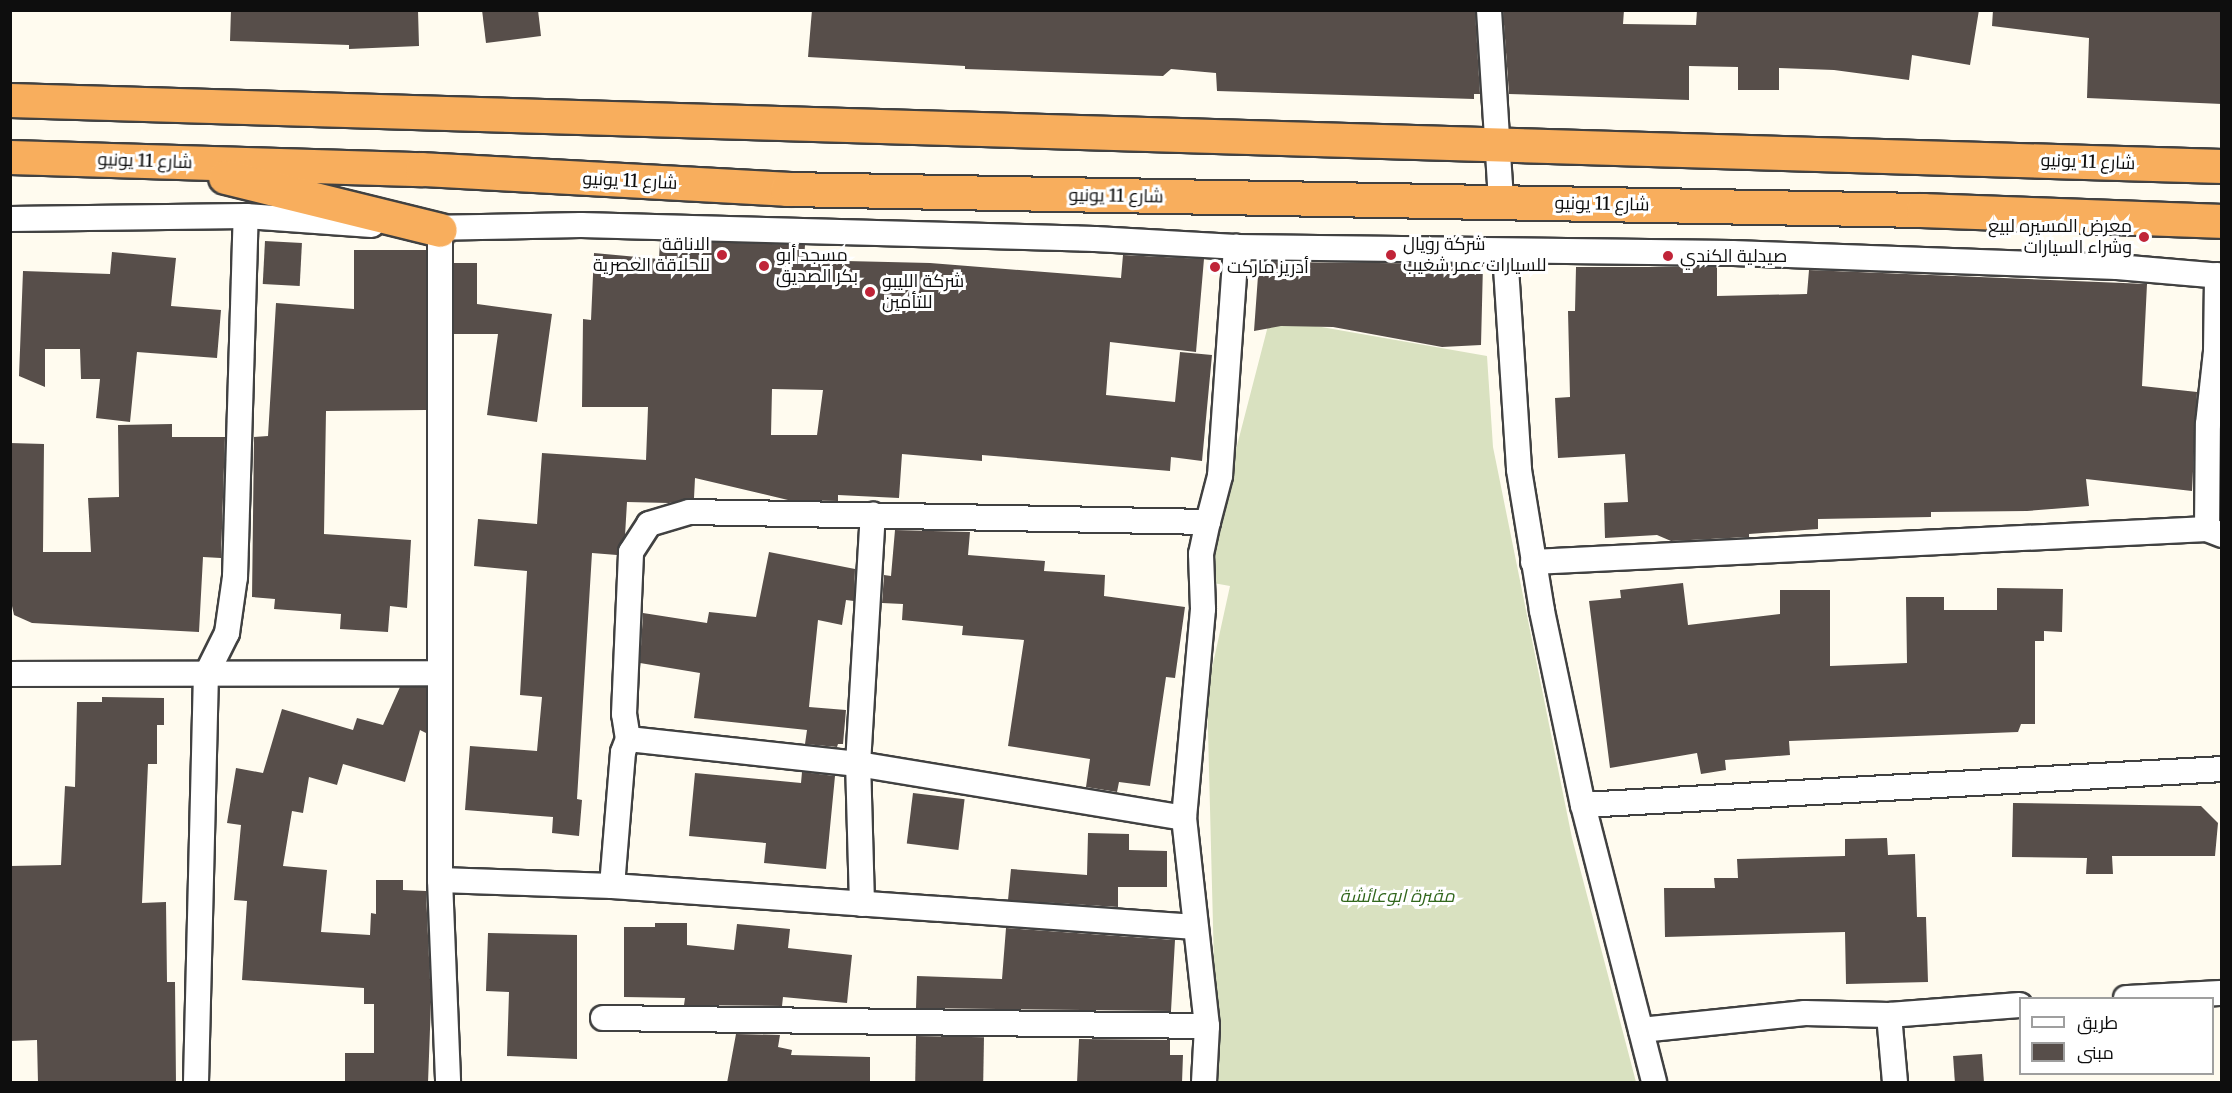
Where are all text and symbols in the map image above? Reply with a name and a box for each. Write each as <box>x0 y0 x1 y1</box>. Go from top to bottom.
street label: شارع 11 يونيو <box>97 149 193 173</box>
street label: شارع 11 يونيو <box>2040 150 2136 174</box>
street label: شارع 11 يونيو <box>582 168 678 194</box>
street label: شارع 11 يونيو <box>1068 184 1164 208</box>
street label: شارع 11 يونيو <box>1554 192 1650 216</box>
place label: معرض المسيره لبيع وشراء السيارات <box>1988 216 2132 258</box>
marker: معرض المسيره لبيع وشراء السيارات <box>2137 230 2151 244</box>
place label: الاناقة للحلاقة العصرية <box>593 234 710 276</box>
place label: شركة رويال للسيارات عمر شغيب <box>1403 234 1546 276</box>
place label: مسجد أبو بكر الصديق <box>776 245 858 288</box>
place label: صيدلية الكندي <box>1680 245 1787 267</box>
marker: الاناقة للحلاقة العصرية <box>715 248 729 262</box>
marker: شركة رويال للسيارات عمر شغيب <box>1384 248 1398 262</box>
marker: صيدلية الكندي <box>1661 249 1675 263</box>
place label: أدريز ماركت <box>1227 256 1309 278</box>
marker: مسجد أبو بكر الصديق <box>757 259 771 273</box>
marker: أدريز ماركت <box>1208 260 1222 274</box>
place label: شركة الليبو للتأمين <box>882 271 964 314</box>
marker: شركة الليبو للتأمين <box>863 285 877 299</box>
park label: مقبرة ابوعائشة <box>1340 885 1454 907</box>
legend <box>2019 997 2214 1075</box>
text: طريق <box>2077 1011 2118 1034</box>
text: مبنى <box>2077 1041 2114 1064</box>

